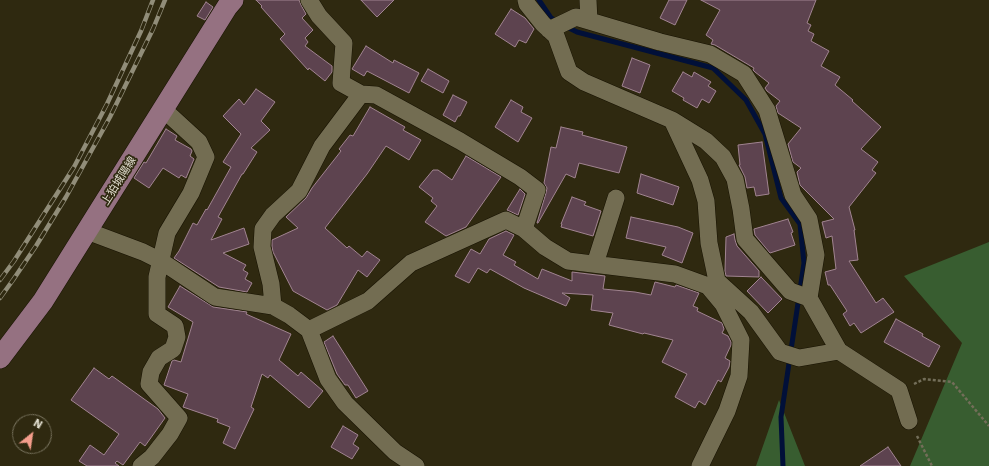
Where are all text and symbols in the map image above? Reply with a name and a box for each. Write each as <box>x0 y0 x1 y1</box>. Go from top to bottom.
street label: 上狛城陽線 <box>99 154 139 208</box>
north arrow <box>12 414 52 454</box>
text: N <box>31 416 45 432</box>

